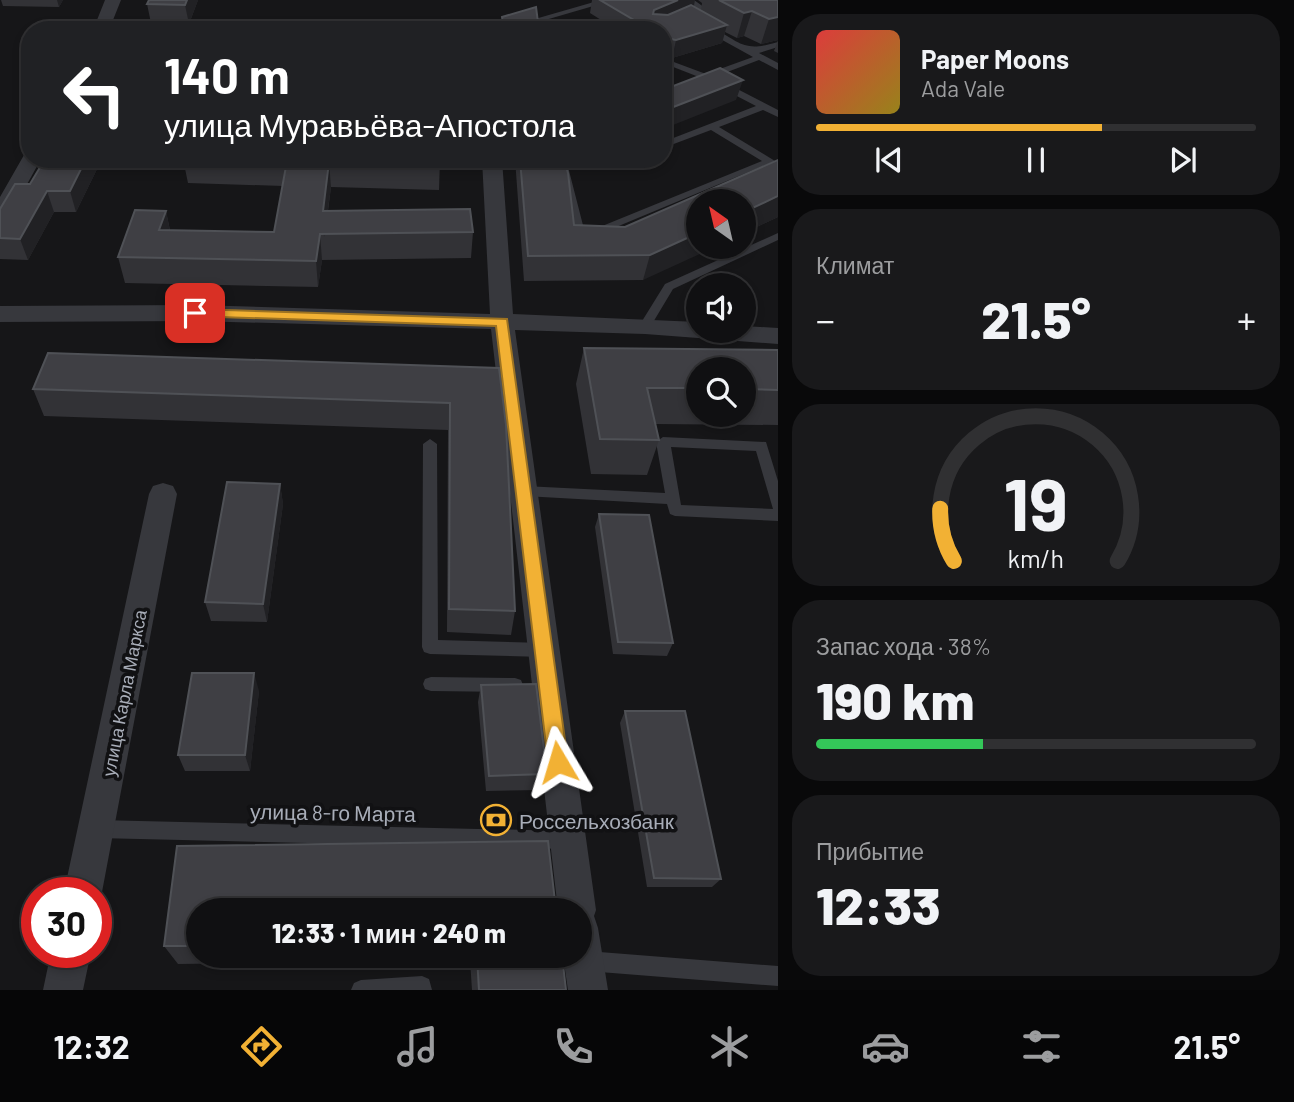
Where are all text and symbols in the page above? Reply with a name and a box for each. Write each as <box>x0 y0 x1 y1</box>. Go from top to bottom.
text: Paper Moons <box>921 43 1069 74</box>
text: 140 m <box>164 45 290 104</box>
icon: left <box>49 49 140 140</box>
text: Ada Vale <box>921 74 1005 102</box>
text: улица Муравьёва-Апостола <box>164 105 575 143</box>
icon: previous <box>870 141 908 179</box>
icon: pause <box>1017 141 1055 179</box>
icon: next <box>1164 141 1202 179</box>
north arrow <box>686 189 756 259</box>
map controls <box>686 189 756 427</box>
text: Климат <box>816 251 894 279</box>
button: sound <box>686 273 756 343</box>
pin <box>165 283 225 343</box>
text: 21.5° <box>981 287 1091 349</box>
icon: arrive <box>176 294 214 332</box>
text: − <box>816 296 835 342</box>
text: + <box>1237 296 1256 342</box>
button: search <box>686 357 756 427</box>
text: 19 <box>1004 458 1068 546</box>
text: km/h <box>1008 543 1064 573</box>
street label: улица Карла Маркса <box>97 607 151 778</box>
text: Запас хода · 38% <box>816 632 991 660</box>
text: 190 km <box>816 668 974 730</box>
position arrow <box>521 725 595 799</box>
street label: улица 8-го Марта <box>250 798 416 826</box>
bank icon: Россельхозбанк <box>479 803 513 837</box>
place label: Россельхозбанк <box>519 808 675 833</box>
text: Прибытие <box>816 837 924 865</box>
text: 12:33 <box>816 873 940 935</box>
speed limit sign: 30 <box>21 877 112 968</box>
text: 12:33 · 1 мин · 240 m <box>272 917 506 948</box>
icon: directions <box>237 1022 286 1071</box>
icon: music <box>393 1022 442 1071</box>
icon: phone <box>549 1022 598 1071</box>
icon: climate <box>705 1022 754 1071</box>
icon: car <box>861 1022 910 1071</box>
icon: filters <box>1017 1022 1066 1071</box>
text: 12:32 <box>54 1027 130 1065</box>
text: 21.5° <box>1173 1027 1240 1065</box>

